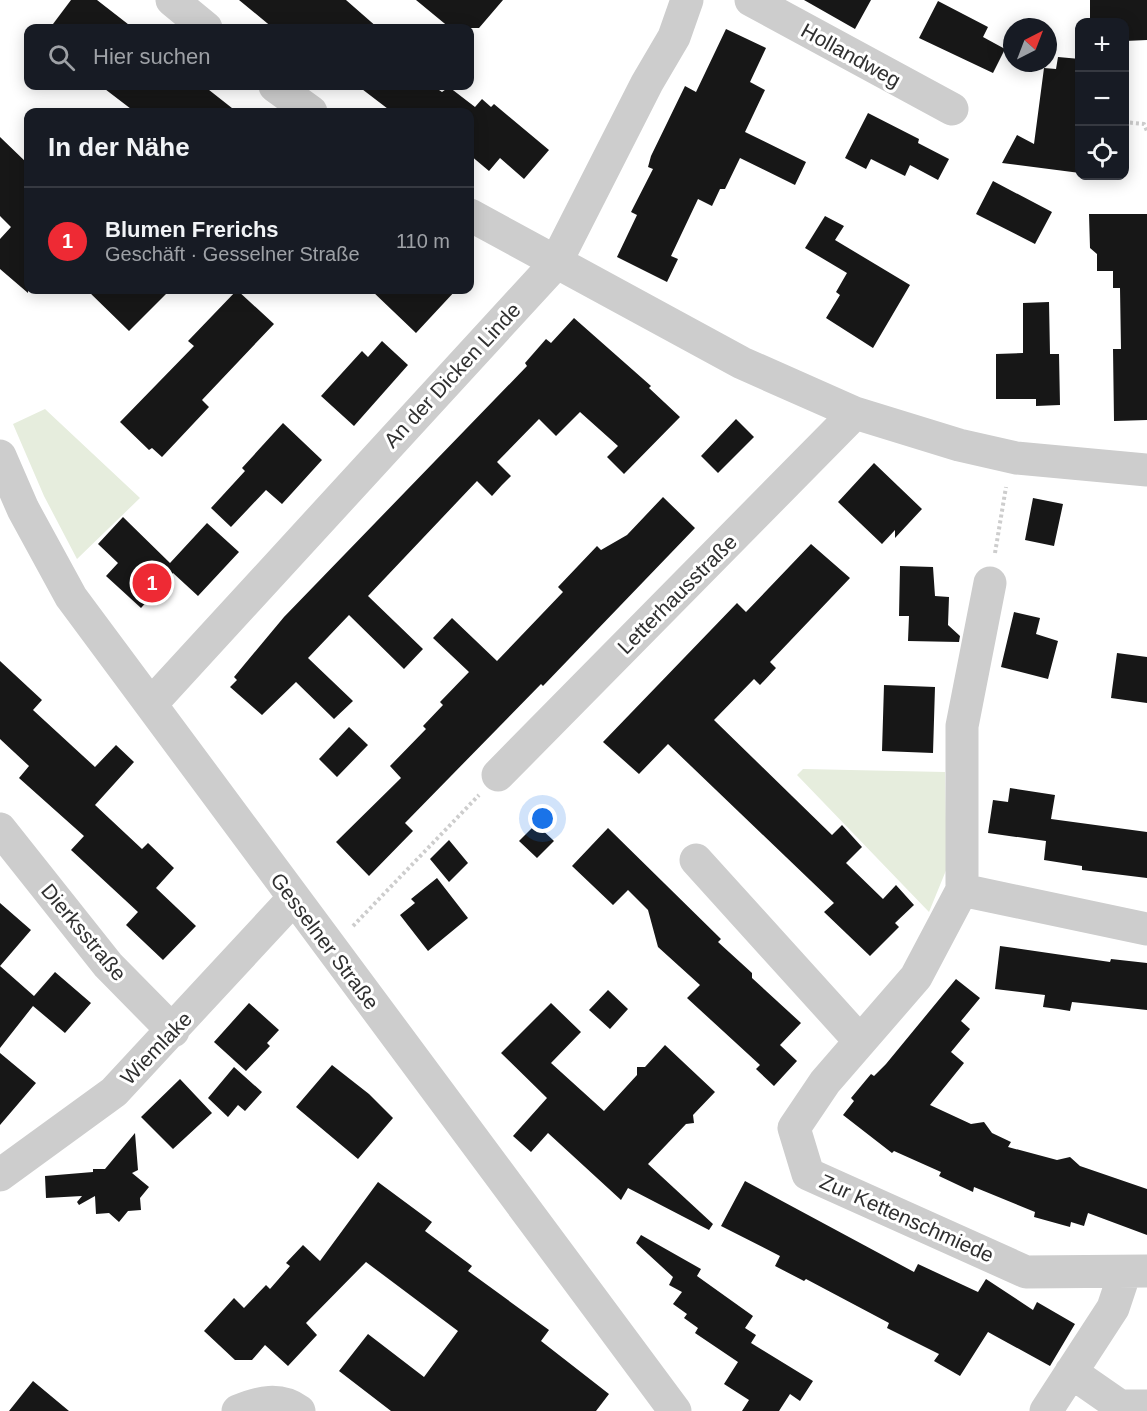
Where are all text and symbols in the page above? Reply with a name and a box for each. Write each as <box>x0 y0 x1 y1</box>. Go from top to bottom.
street label: Hollandweg <box>797 18 905 92</box>
north arrow <box>1003 18 1057 72</box>
map controls <box>1075 18 1129 180</box>
button: + <box>1075 18 1129 72</box>
search box <box>24 24 474 90</box>
icon: search <box>45 41 78 74</box>
text: Hier suchen <box>93 44 210 69</box>
button: − <box>1075 72 1129 126</box>
button: locate <box>1075 126 1129 180</box>
text: In der Nähe <box>48 132 190 162</box>
text: Blumen Frerichs <box>105 217 279 242</box>
text: 1 <box>62 230 73 252</box>
text: 110 m <box>396 230 450 252</box>
text: Geschäft · Gesselner Straße <box>105 243 360 265</box>
street label: An der Dicken Linde <box>379 298 525 452</box>
street label: Letterhausstraße <box>613 530 741 658</box>
pin: 1 <box>132 560 172 606</box>
your location <box>528 804 557 833</box>
street label: Gesselner Straße <box>266 868 384 1014</box>
street label: Dierksstraße <box>37 879 131 985</box>
street label: Wiemlake <box>116 1007 196 1089</box>
street label: Zur Kettenschmiede <box>816 1169 998 1267</box>

